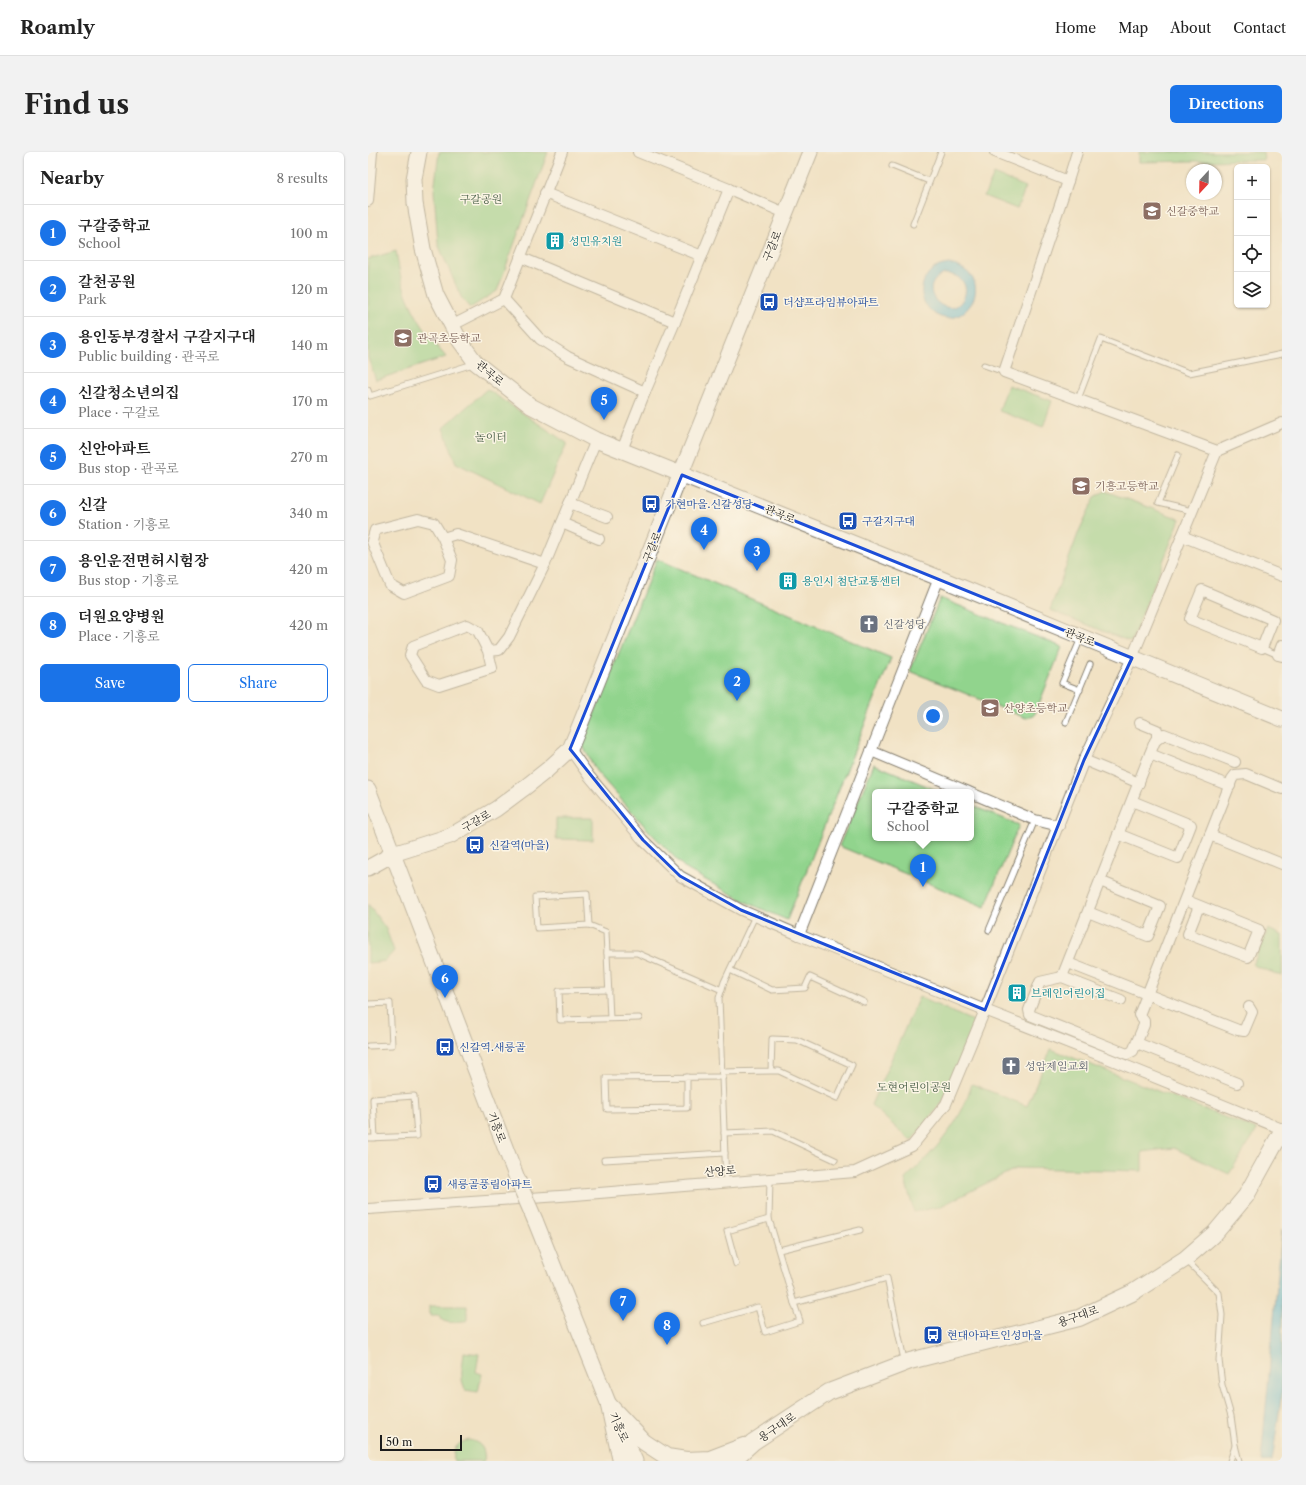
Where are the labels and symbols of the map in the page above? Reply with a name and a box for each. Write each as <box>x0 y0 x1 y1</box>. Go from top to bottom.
north arrow <box>1186 164 1222 200</box>
park label: 구갈공원 <box>460 192 502 206</box>
school or university icon: 신갈중학교 <box>1141 200 1163 222</box>
place label: 신갈중학교 <box>1166 204 1220 218</box>
street label: 구갈로 <box>760 228 785 263</box>
building icon: 성민유치원 <box>544 230 566 252</box>
place label: 성민유치원 <box>569 234 622 248</box>
bus stop icon: 더샵프라임뷰아파트 <box>758 291 780 313</box>
place label: 더샵프라임뷰아파트 <box>783 295 879 309</box>
school or university icon: 관곡초등학교 <box>392 327 414 349</box>
place label: 관곡초등학교 <box>417 331 481 345</box>
street label: 관곡로 <box>473 357 507 389</box>
pin: 5 <box>591 387 617 420</box>
park label: 놀이터 <box>475 430 507 444</box>
school or university icon: 기흥고등학교 <box>1070 475 1092 497</box>
place label: 기흥고등학교 <box>1095 479 1159 493</box>
bus stop icon: 가현마을.신갈성당 <box>640 493 662 515</box>
place label: 가현마을.신갈성당 <box>665 497 753 511</box>
street label: 관곡로 <box>763 502 798 527</box>
bus stop icon: 구갈지구대 <box>837 510 859 532</box>
place label: 구갈지구대 <box>862 514 915 528</box>
pin: 4 <box>691 517 717 550</box>
street label: 구갈로 <box>640 529 665 564</box>
pin: 3 <box>744 538 770 571</box>
building icon: 용인시 첨단교통센터 <box>777 570 799 592</box>
place label: 용인시 첨단교통센터 <box>802 574 901 588</box>
church icon: 신갈성당 <box>858 613 880 635</box>
place label: 신갈성당 <box>883 617 926 631</box>
street label: 관곡로 <box>1063 625 1098 650</box>
pin: 2 <box>724 668 750 701</box>
school or university icon: 산양초등학교 <box>979 697 1001 719</box>
place label: 산양초등학교 <box>1004 701 1068 715</box>
your location <box>923 706 943 726</box>
street label: 구갈로 <box>459 807 494 835</box>
bus stop icon: 신갈역(마을) <box>464 834 486 856</box>
place label: 신갈역(마을) <box>489 838 549 852</box>
pin: 1 <box>910 854 936 887</box>
pin: 6 <box>432 965 458 998</box>
building icon: 브레인어린이집 <box>1006 982 1028 1004</box>
place label: 브레인어린이집 <box>1031 986 1105 1000</box>
bus stop icon: 신갈역.새릉골 <box>434 1036 456 1058</box>
place label: 신갈역.새릉골 <box>459 1040 526 1054</box>
church icon: 성암제일교회 <box>1000 1055 1022 1077</box>
place label: 성암제일교회 <box>1025 1059 1089 1073</box>
park label: 도현어린이공원 <box>877 1080 951 1094</box>
street label: 기흥로 <box>485 1110 509 1145</box>
street label: 산양로 <box>704 1163 737 1179</box>
bus stop icon: 새릉골풍림아파트 <box>422 1173 444 1195</box>
place label: 새릉골풍림아파트 <box>447 1177 532 1191</box>
pin: 7 <box>610 1288 636 1321</box>
street label: 용구대로 <box>1056 1302 1101 1330</box>
pin: 8 <box>654 1312 680 1345</box>
bus stop icon: 현대아파트인성마을 <box>922 1324 944 1346</box>
place label: 현대아파트인성마을 <box>947 1328 1043 1342</box>
street label: 용구대로 <box>755 1409 799 1445</box>
street label: 기흥로 <box>606 1410 632 1445</box>
scale bar <box>380 1433 462 1452</box>

